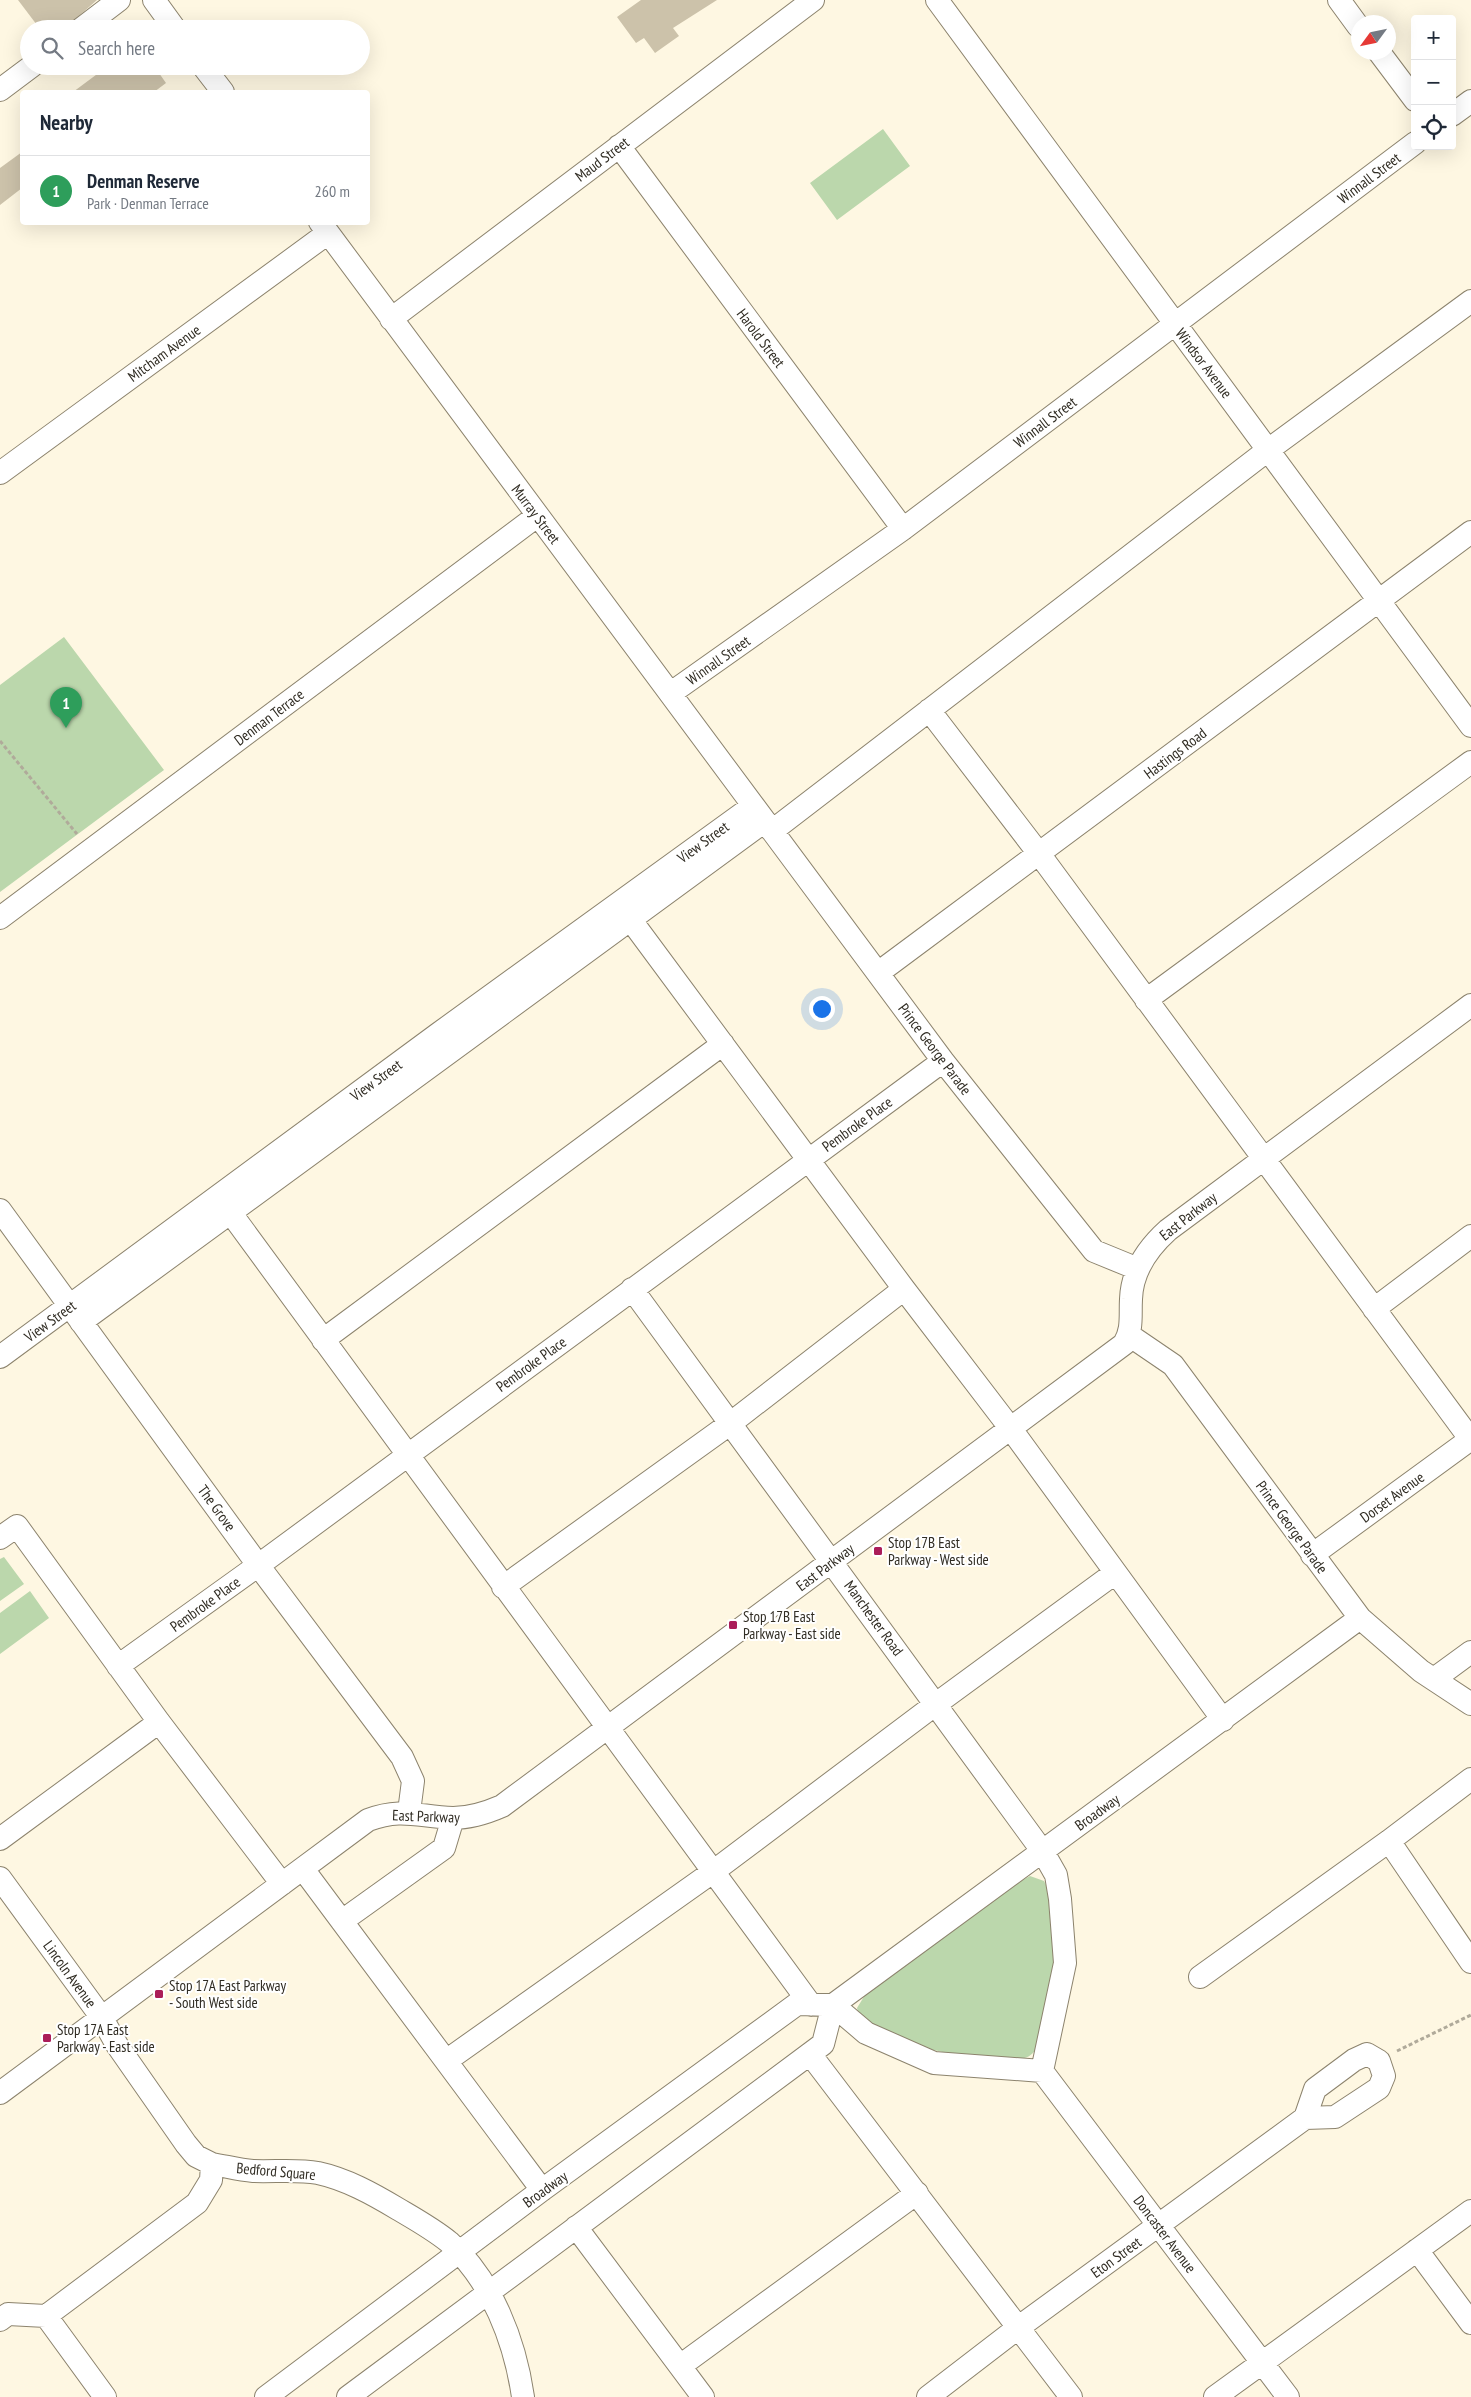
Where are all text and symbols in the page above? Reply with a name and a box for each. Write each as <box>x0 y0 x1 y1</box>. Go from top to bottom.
north arrow <box>1351 15 1396 60</box>
map controls <box>1411 15 1456 150</box>
button: + <box>1411 15 1456 60</box>
search box <box>20 20 370 75</box>
icon: search <box>38 34 66 62</box>
text: Search here <box>78 36 155 60</box>
button: − <box>1411 60 1456 105</box>
button: locate <box>1411 105 1456 150</box>
text: Nearby <box>40 109 93 136</box>
street label: Maud Street <box>571 133 633 185</box>
street label: Winnall Street <box>1334 148 1404 208</box>
text: Denman Reserve <box>87 169 200 193</box>
text: 1 <box>52 181 60 201</box>
text: 260 m <box>315 181 350 201</box>
text: Park · Denman Terrace <box>87 193 209 213</box>
street label: Harold Street <box>733 305 789 371</box>
street label: Mitcham Avenue <box>124 320 204 386</box>
street label: Windsor Avenue <box>1171 324 1237 402</box>
street label: Winnall Street <box>1010 392 1080 452</box>
street label: Murray Street <box>507 480 565 548</box>
street label: Winnall Street <box>682 631 754 689</box>
street label: Denman Terrace <box>230 685 308 749</box>
pin: 1 <box>50 687 82 728</box>
street label: Hastings Road <box>1140 723 1210 783</box>
street label: View Street <box>673 817 732 868</box>
your location <box>809 996 835 1022</box>
street label: Prince George Parade <box>894 999 976 1099</box>
street label: View Street <box>346 1055 405 1106</box>
street label: Pembroke Place <box>818 1092 896 1156</box>
street label: East Parkway <box>1156 1187 1221 1244</box>
street label: View Street <box>20 1296 79 1347</box>
street label: Pembroke Place <box>492 1332 570 1396</box>
street label: Dorset Avenue <box>1356 1467 1428 1527</box>
street label: Prince George Parade <box>1252 1477 1332 1577</box>
street label: The Grove <box>194 1481 240 1535</box>
place label: Stop 17B East Parkway - West side <box>888 1533 989 1569</box>
street label: East Parkway <box>792 1539 858 1595</box>
marker: Stop 17B East Parkway - West side <box>872 1545 884 1557</box>
street label: Pembroke Place <box>166 1572 244 1636</box>
street label: Manchester Road <box>840 1577 908 1659</box>
place label: Stop 17B East Parkway - East side <box>743 1607 841 1643</box>
marker: Stop 17B East Parkway - East side <box>727 1619 739 1631</box>
street label: Broadway <box>1071 1789 1123 1835</box>
street label: East Parkway <box>392 1805 460 1827</box>
street label: Lincoln Avenue <box>39 1937 101 2011</box>
place label: Stop 17A East Parkway - South West side <box>169 1976 287 2012</box>
marker: Stop 17A East Parkway - South West side <box>153 1988 165 2000</box>
place label: Stop 17A East Parkway - East side <box>57 2020 155 2056</box>
marker: Stop 17A East Parkway - East side <box>41 2032 53 2044</box>
street label: Bedford Square <box>236 2158 316 2184</box>
street label: Broadway <box>519 2166 571 2212</box>
street label: Doncaster Avenue <box>1130 2191 1200 2277</box>
street label: Eton Street <box>1087 2232 1145 2282</box>

